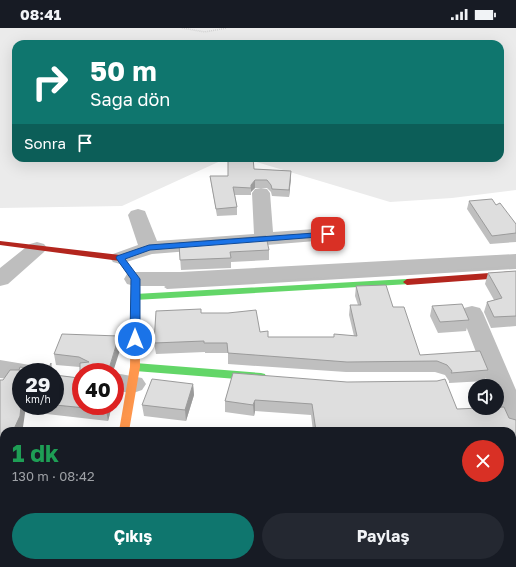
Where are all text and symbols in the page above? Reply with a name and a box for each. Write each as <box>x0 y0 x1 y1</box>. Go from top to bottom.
text: 08:41 <box>20 5 61 23</box>
text: 50 m <box>90 54 157 87</box>
icon: right <box>24 56 76 108</box>
text: Sağa dön <box>90 88 170 110</box>
icon: arrive <box>74 132 96 154</box>
text: Sonra <box>24 134 66 152</box>
pin <box>311 217 345 251</box>
icon: arrive <box>317 223 339 245</box>
position arrow <box>114 318 156 360</box>
speed limit sign: 40 <box>72 363 124 415</box>
text: 29 <box>26 372 50 396</box>
map controls <box>468 379 504 415</box>
button: sound <box>468 379 504 415</box>
text: km/h <box>25 393 51 405</box>
text: 1 dk <box>12 438 59 467</box>
button: close <box>462 440 504 482</box>
text: 130 m · 08:42 <box>12 468 95 484</box>
button: Çıkış <box>12 513 254 559</box>
button: Paylaş <box>262 513 504 559</box>

